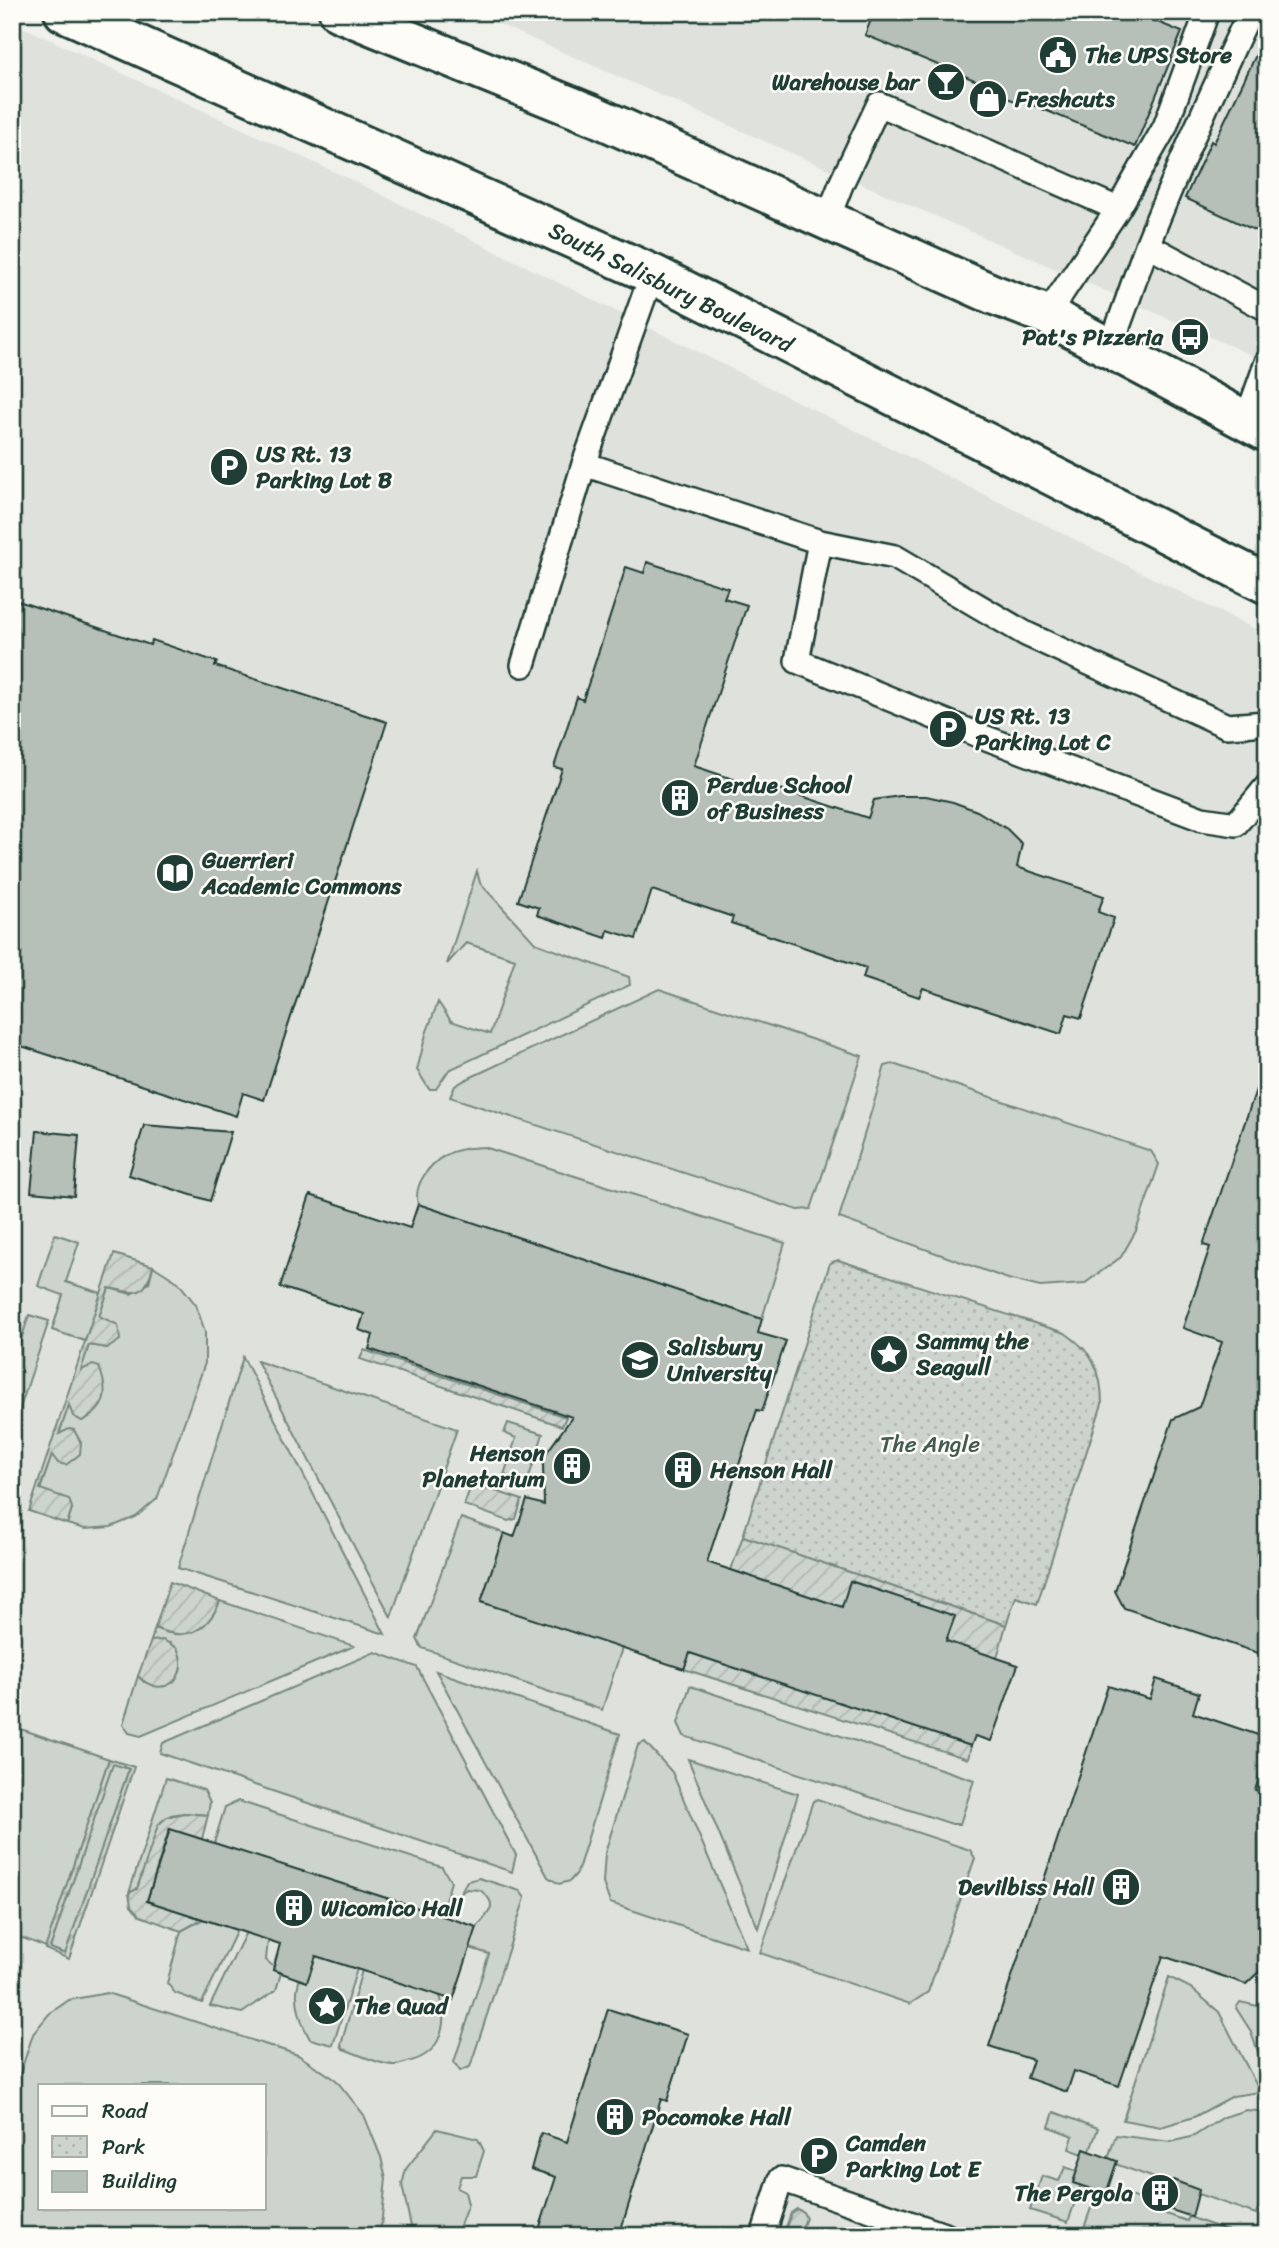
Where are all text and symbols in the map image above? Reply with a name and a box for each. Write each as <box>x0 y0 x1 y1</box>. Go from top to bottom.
public building icon: The UPS Store <box>1037 34 1079 76</box>
place label: The UPS Store <box>1085 35 1232 76</box>
bar icon: Warehouse bar <box>925 61 967 103</box>
place label: Warehouse bar <box>772 62 922 103</box>
shop icon: Freshcuts <box>967 78 1009 120</box>
place label: Freshcuts <box>1014 79 1115 120</box>
street label: South Salisbury Boulevard <box>541 210 802 366</box>
bus stop icon: Pat's Pizzeria <box>1169 316 1211 358</box>
place label: Pat's Pizzeria <box>1022 317 1164 358</box>
place label: US Rt. 13 Parking Lot B <box>256 434 393 501</box>
parking icon: US Rt. 13 Parking Lot B <box>208 446 250 488</box>
place label: US Rt. 13 Parking Lot C <box>975 696 1112 763</box>
parking icon: US Rt. 13 Parking Lot C <box>927 708 969 750</box>
place label: Perdue School of Business <box>707 765 853 832</box>
building icon: Perdue School of Business <box>659 777 701 819</box>
place label: Guerrieri Academic Commons <box>201 840 402 907</box>
library icon: Guerrieri Academic Commons <box>154 852 196 894</box>
place label: Sammy the Seagull <box>915 1321 1029 1388</box>
place label: Salisbury University <box>666 1327 773 1394</box>
place icon: Sammy the Seagull <box>868 1333 910 1375</box>
school or university icon: Salisbury University <box>619 1339 661 1381</box>
park label: The Angle <box>880 1424 980 1465</box>
place label: Henson Planetarium <box>422 1433 546 1500</box>
building icon: Henson Planetarium <box>551 1445 593 1487</box>
building icon: Henson Hall <box>662 1449 704 1491</box>
place label: Henson Hall <box>709 1450 834 1491</box>
building icon: Devilbiss Hall <box>1100 1866 1142 1908</box>
place label: Devilbiss Hall <box>958 1867 1095 1908</box>
building icon: Wicomico Hall <box>273 1887 315 1929</box>
place label: Wicomico Hall <box>321 1888 464 1929</box>
place icon: The Quad <box>306 1985 348 2027</box>
place label: The Quad <box>354 1986 449 2027</box>
legend <box>38 2084 266 2210</box>
text: Road <box>102 2092 149 2130</box>
building icon: Pocomoke Hall <box>594 2096 636 2138</box>
place label: Pocomoke Hall <box>642 2097 792 2138</box>
place label: Camden Parking Lot E <box>845 2123 983 2190</box>
text: Park <box>102 2128 145 2166</box>
parking icon: Camden Parking Lot E <box>798 2135 840 2177</box>
text: Building <box>102 2162 178 2200</box>
building icon: The Pergola <box>1139 2172 1181 2214</box>
place label: The Pergola <box>1015 2173 1133 2214</box>

